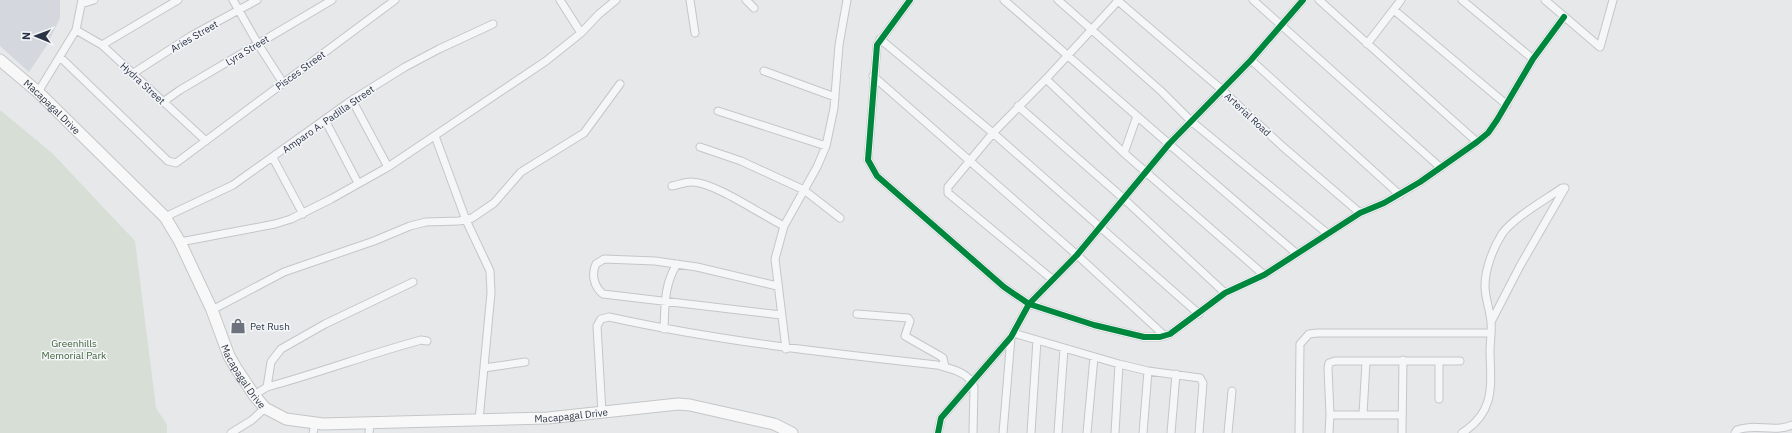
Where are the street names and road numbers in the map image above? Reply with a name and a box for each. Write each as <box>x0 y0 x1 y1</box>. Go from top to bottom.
street label: Aries Street <box>168 17 221 55</box>
street label: Lyra Street <box>223 32 272 68</box>
street label: Pisces Street <box>273 48 328 93</box>
street label: Hydra Street <box>118 59 168 108</box>
street label: Macapagal Drive <box>21 77 83 138</box>
street label: Amparo A. Padilla Street <box>280 82 377 156</box>
street label: Arterial Road <box>1222 90 1274 139</box>
street label: Macapagal Drive <box>218 342 269 412</box>
street label: Macapagal Drive <box>534 406 609 425</box>

